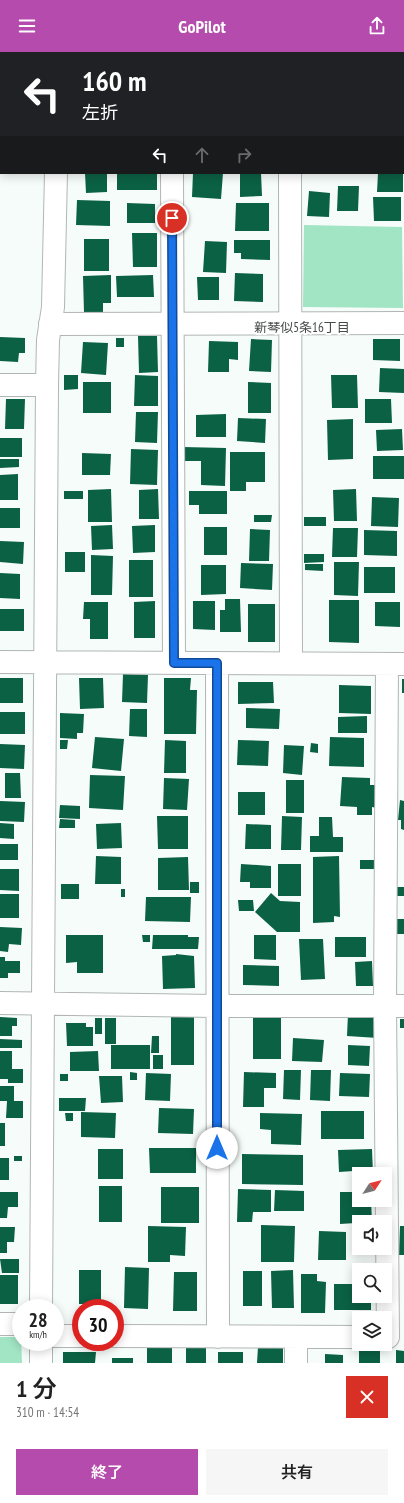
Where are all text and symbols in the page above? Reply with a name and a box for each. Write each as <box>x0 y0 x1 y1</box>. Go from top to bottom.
icon: menu <box>16 15 38 37</box>
text: GoPilot <box>178 15 226 38</box>
icon: share <box>366 15 388 37</box>
text: 160 m <box>82 62 146 99</box>
icon: left <box>16 68 68 120</box>
text: 左折 <box>82 101 118 124</box>
icon: left <box>149 144 171 166</box>
icon: ahead <box>191 144 213 166</box>
icon: right <box>233 144 255 166</box>
pin <box>155 201 189 235</box>
icon: arrive <box>161 207 183 229</box>
district label: 新琴似5条16丁目 <box>254 319 350 336</box>
position arrow <box>196 1127 238 1169</box>
north arrow <box>352 1167 392 1207</box>
map controls <box>352 1167 392 1351</box>
button: sound <box>352 1215 392 1255</box>
button: search <box>352 1263 392 1303</box>
speed limit sign: 30 <box>72 1299 124 1351</box>
text: 28 <box>28 1307 48 1333</box>
button: layers <box>352 1311 392 1351</box>
text: km/h <box>29 1328 47 1341</box>
text: 1 分 <box>16 1373 56 1404</box>
button: close <box>346 1376 388 1418</box>
text: 310 m · 14:54 <box>16 1404 79 1421</box>
button: 終了 <box>16 1449 198 1495</box>
button: 共有 <box>206 1449 388 1495</box>

